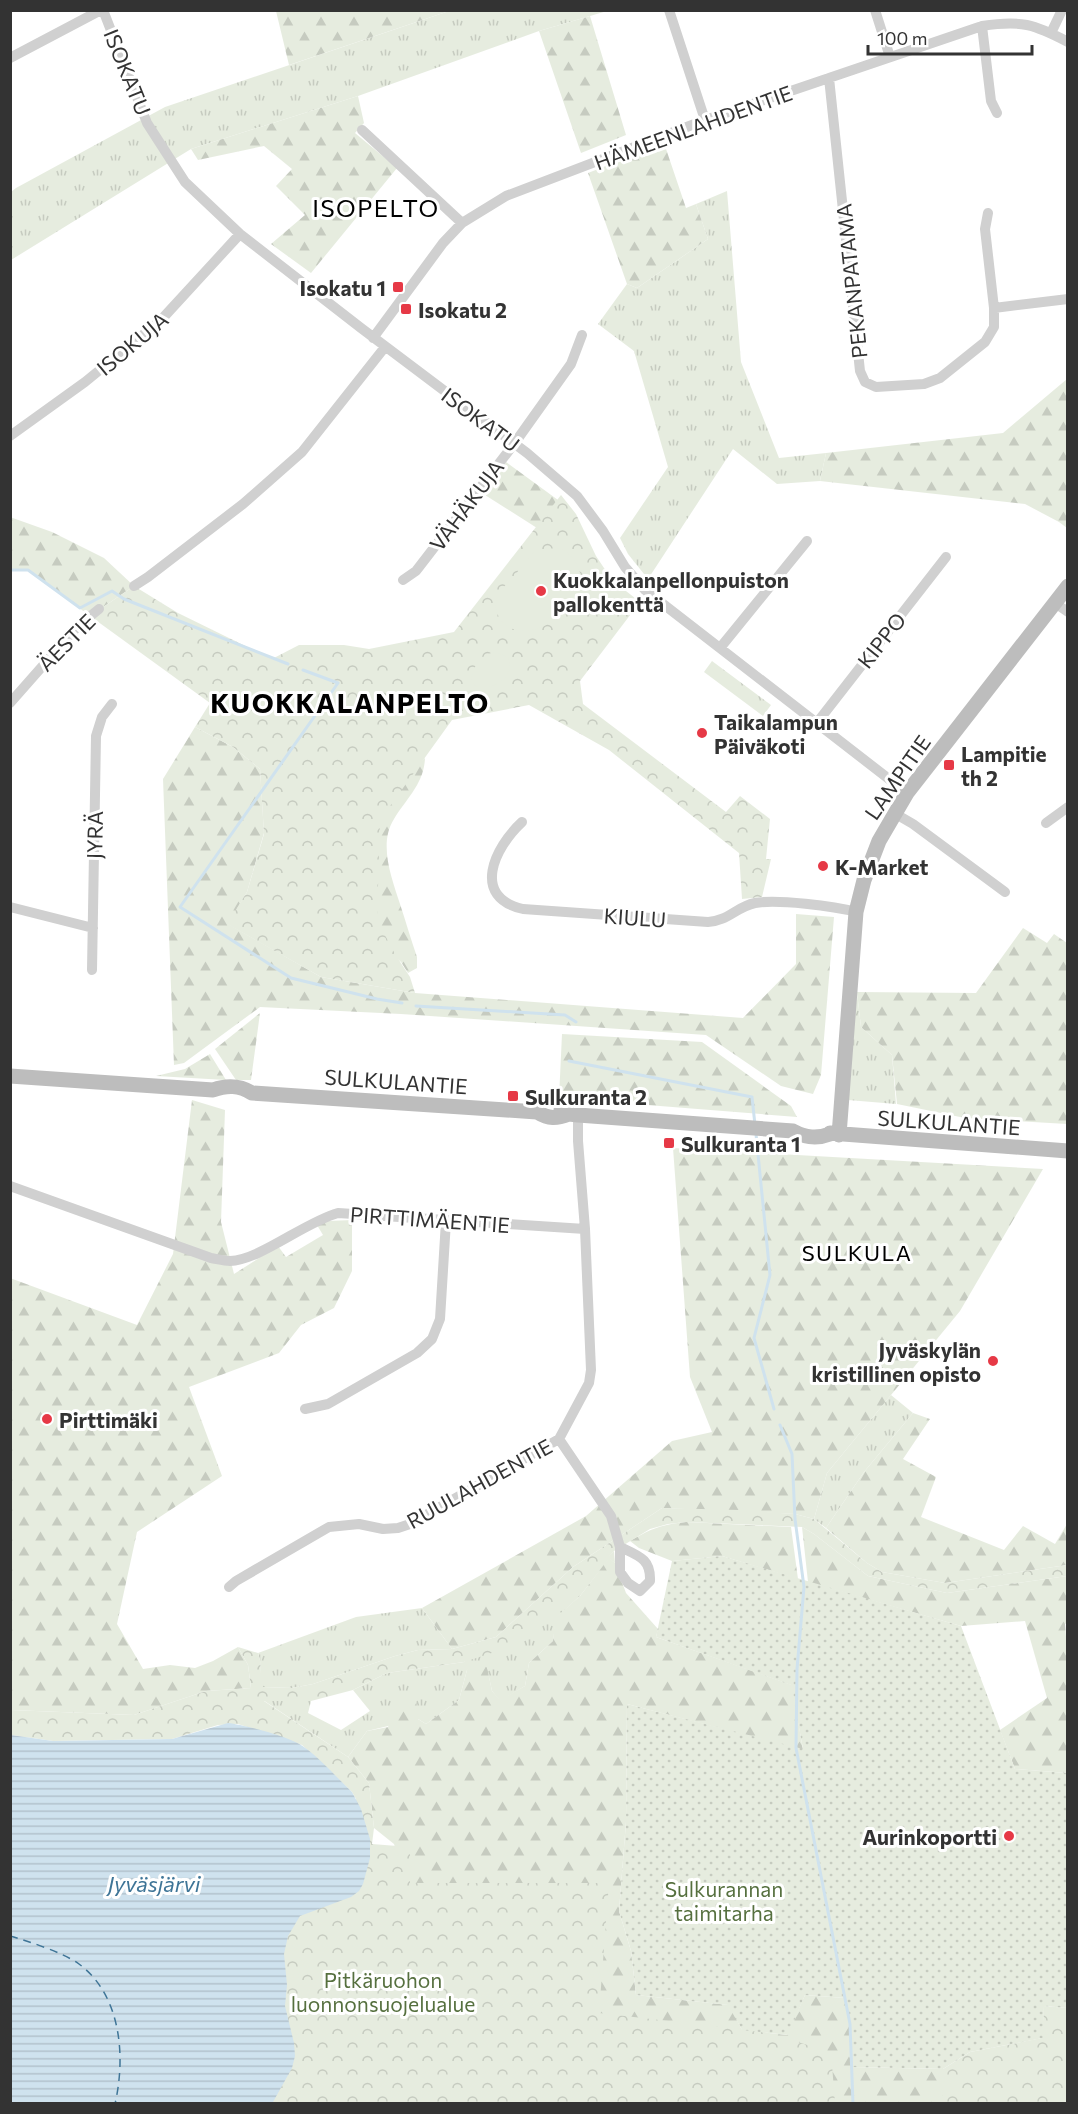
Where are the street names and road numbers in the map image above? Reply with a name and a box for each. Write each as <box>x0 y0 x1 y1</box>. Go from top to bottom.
street label: ISOKATU <box>99 25 157 119</box>
street label: HÄMEENLAHDENTIE <box>591 80 795 174</box>
street label: PEKANPATAMA <box>830 202 872 360</box>
street label: ISOKUJA <box>91 306 173 380</box>
street label: ISOKATU <box>437 382 525 456</box>
street label: VÄHÄKUJA <box>424 454 508 556</box>
street label: KIPPO <box>852 607 910 673</box>
street label: ÄESTIE <box>32 608 100 676</box>
street label: LAMPITIE <box>859 730 935 824</box>
street label: JYRÄ <box>81 811 107 859</box>
street label: KIULU <box>603 902 667 932</box>
street label: SULKULANTIE <box>324 1064 468 1098</box>
street label: SULKULANTIE <box>877 1105 1021 1139</box>
street label: PIRTTIMÄENTIE <box>349 1201 511 1237</box>
street label: RUULAHDENTIE <box>402 1433 556 1533</box>

